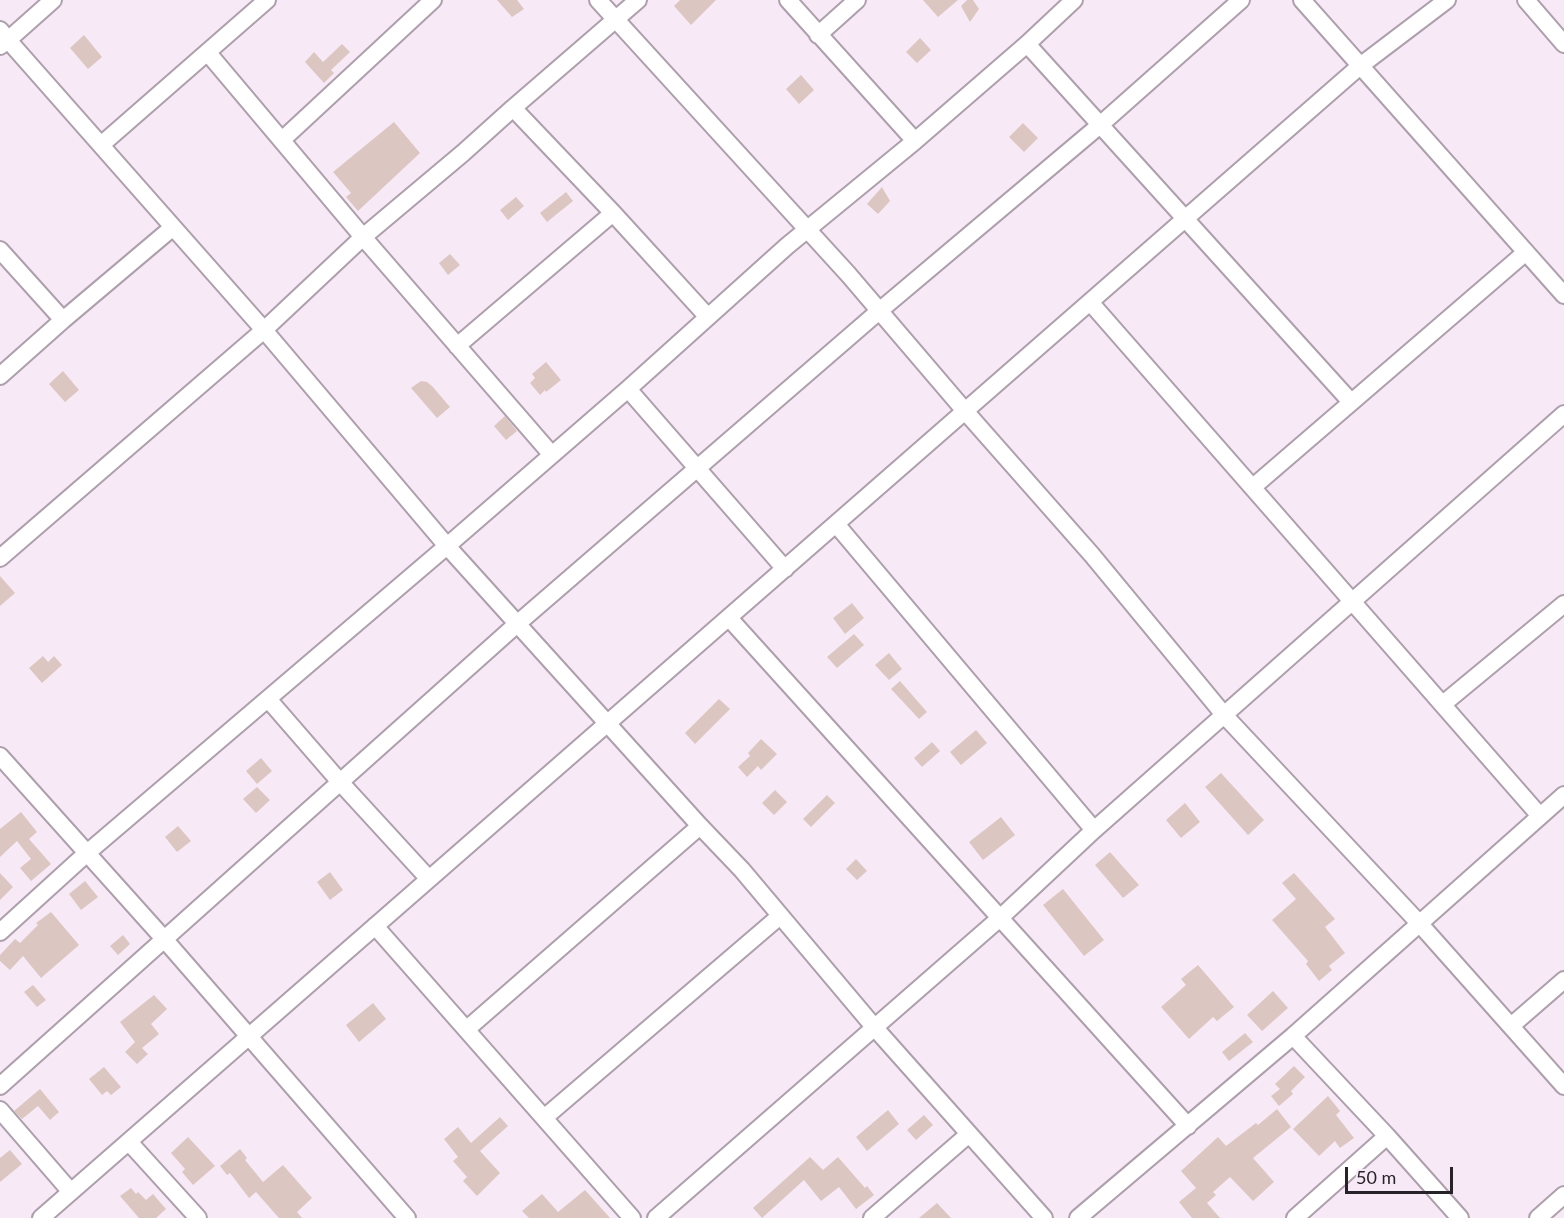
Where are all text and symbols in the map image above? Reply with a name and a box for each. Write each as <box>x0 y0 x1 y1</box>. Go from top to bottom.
scale bar <box>1348 1155 1456 1193</box>
text: 50 m <box>1356 1166 1396 1188</box>

